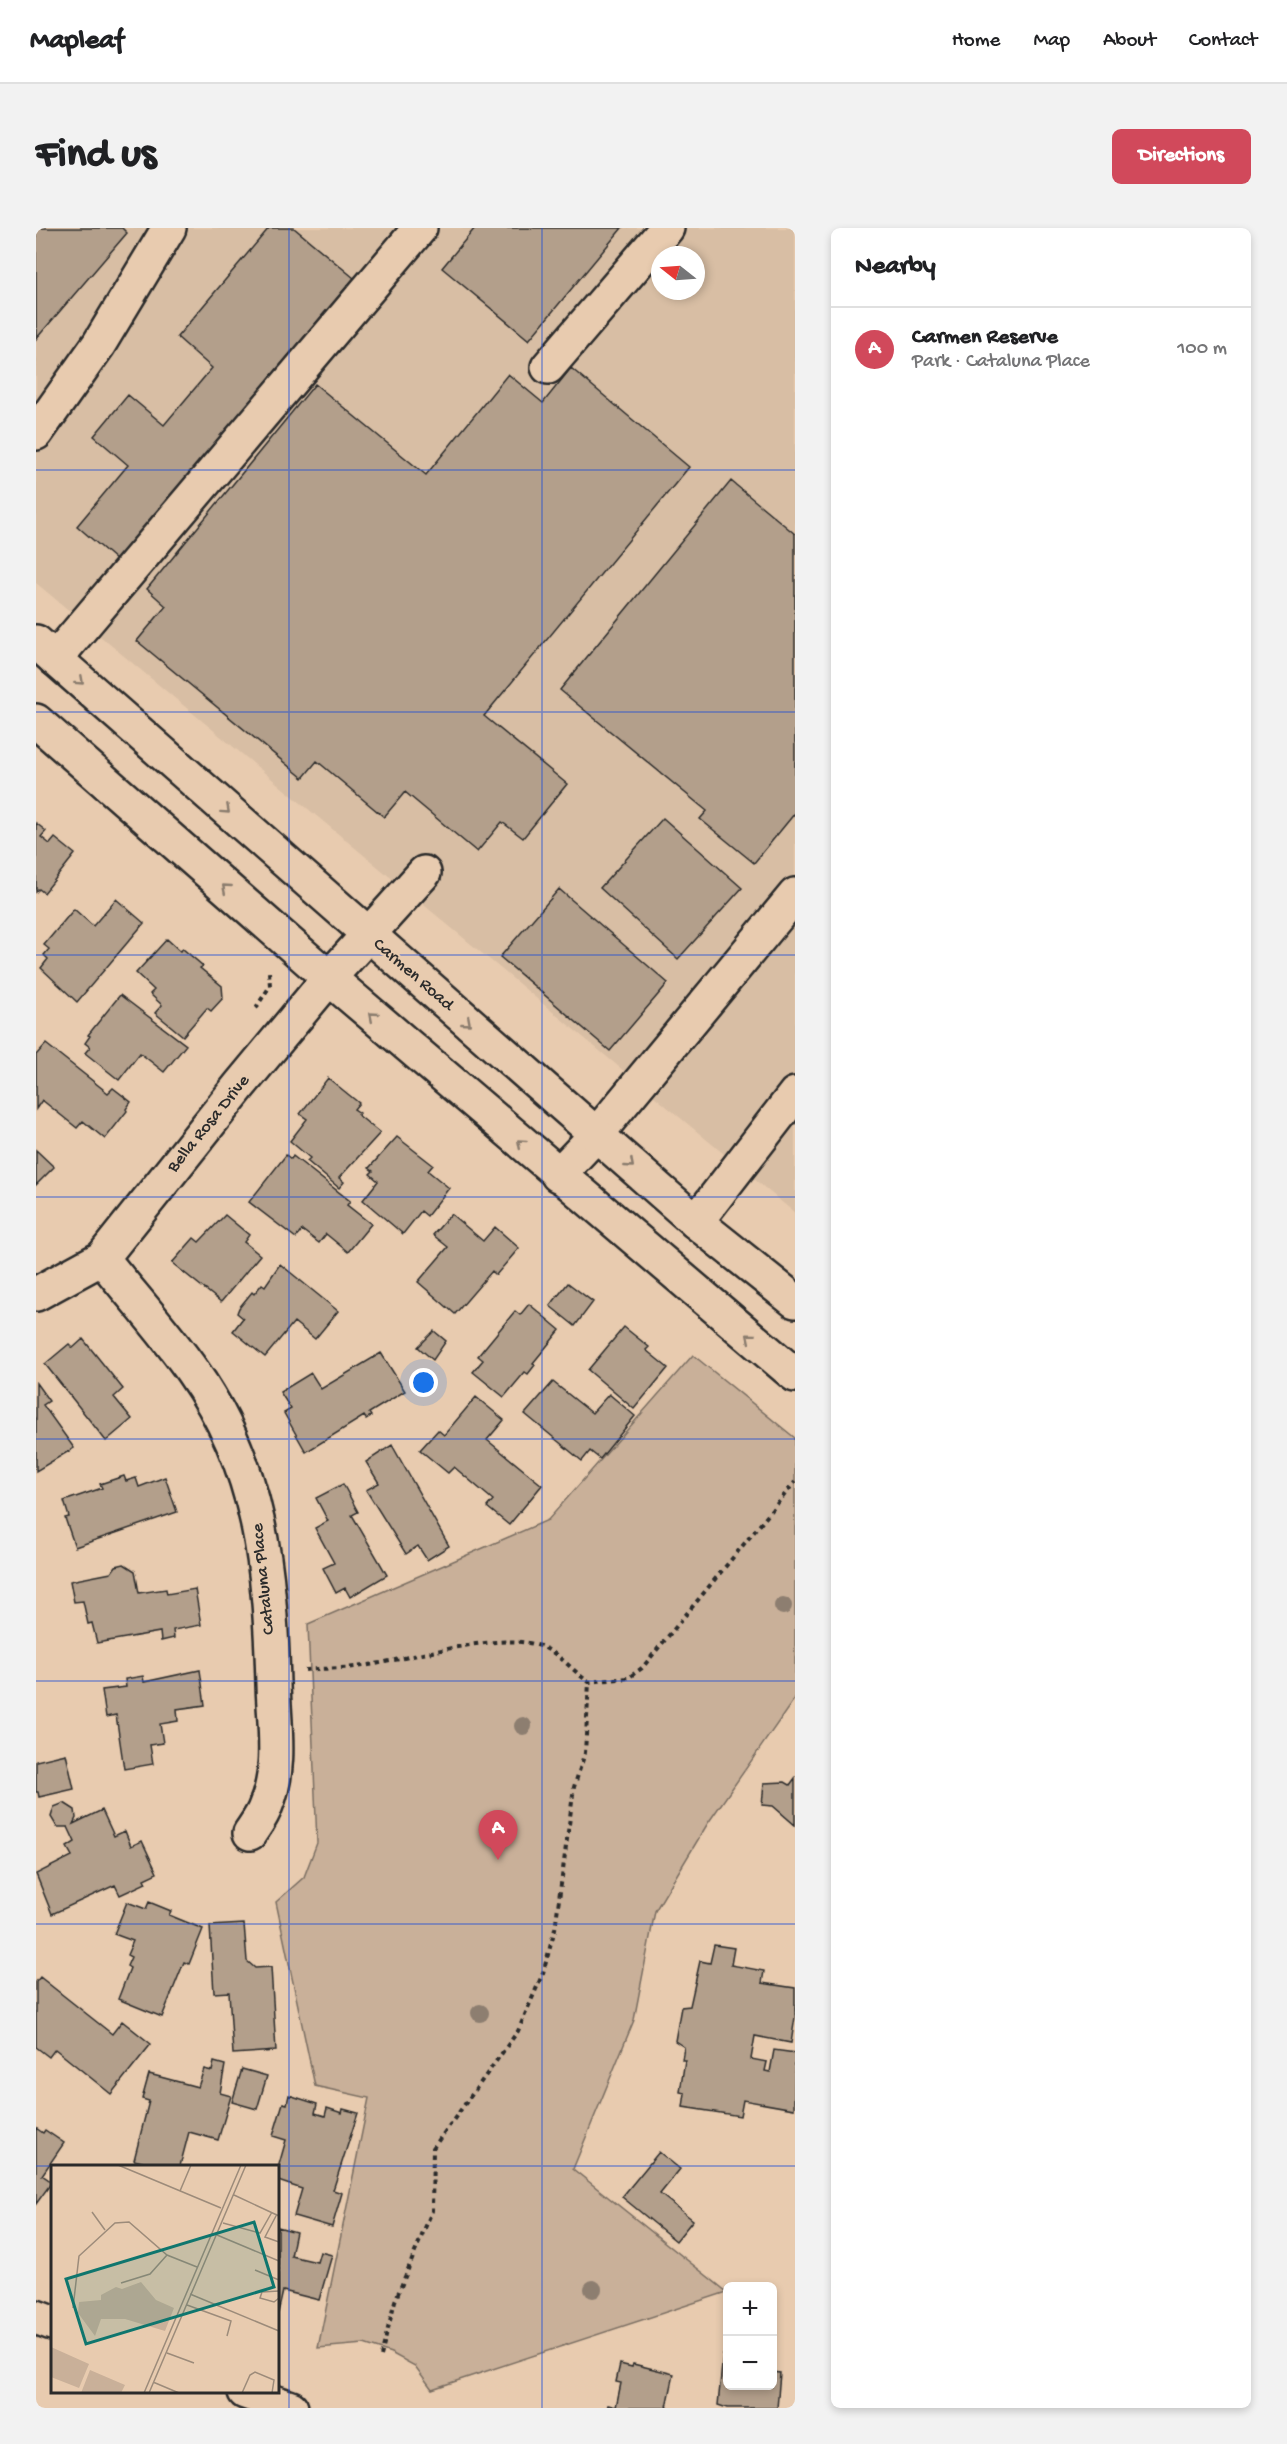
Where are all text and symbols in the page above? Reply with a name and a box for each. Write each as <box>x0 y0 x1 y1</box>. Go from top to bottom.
text: Mapleaf <box>30 25 124 58</box>
text: Home <box>952 29 1000 54</box>
text: Map <box>1033 29 1070 54</box>
text: About <box>1103 29 1156 54</box>
text: Contact <box>1189 29 1257 54</box>
button: Directions <box>1112 129 1251 184</box>
text: Find us <box>36 132 156 181</box>
north arrow <box>651 246 705 300</box>
text: Nearby <box>855 252 936 283</box>
text: Carmen Reserve <box>912 325 1058 351</box>
text: A <box>869 338 880 361</box>
text: 100 m <box>1177 338 1227 361</box>
text: Park · Cataluna Place <box>912 351 1090 374</box>
one-way arrow <box>73 674 84 685</box>
one-way arrow <box>219 803 230 814</box>
one-way arrow <box>222 884 233 895</box>
street label: Carmen Road <box>368 934 459 1017</box>
one-way arrow <box>369 1012 380 1023</box>
one-way arrow <box>460 1015 471 1026</box>
street label: Bella Rosa Drive <box>163 1070 255 1178</box>
one-way arrow <box>517 1139 528 1150</box>
one-way arrow <box>623 1157 634 1168</box>
one-way arrow <box>746 1333 757 1344</box>
your location <box>409 1368 438 1397</box>
street label: Cataluna Place <box>248 1522 280 1636</box>
pin: A <box>478 1810 518 1860</box>
inset map <box>51 2165 279 2393</box>
map controls <box>723 2282 777 2390</box>
button: + <box>723 2282 777 2336</box>
button: − <box>723 2336 777 2390</box>

